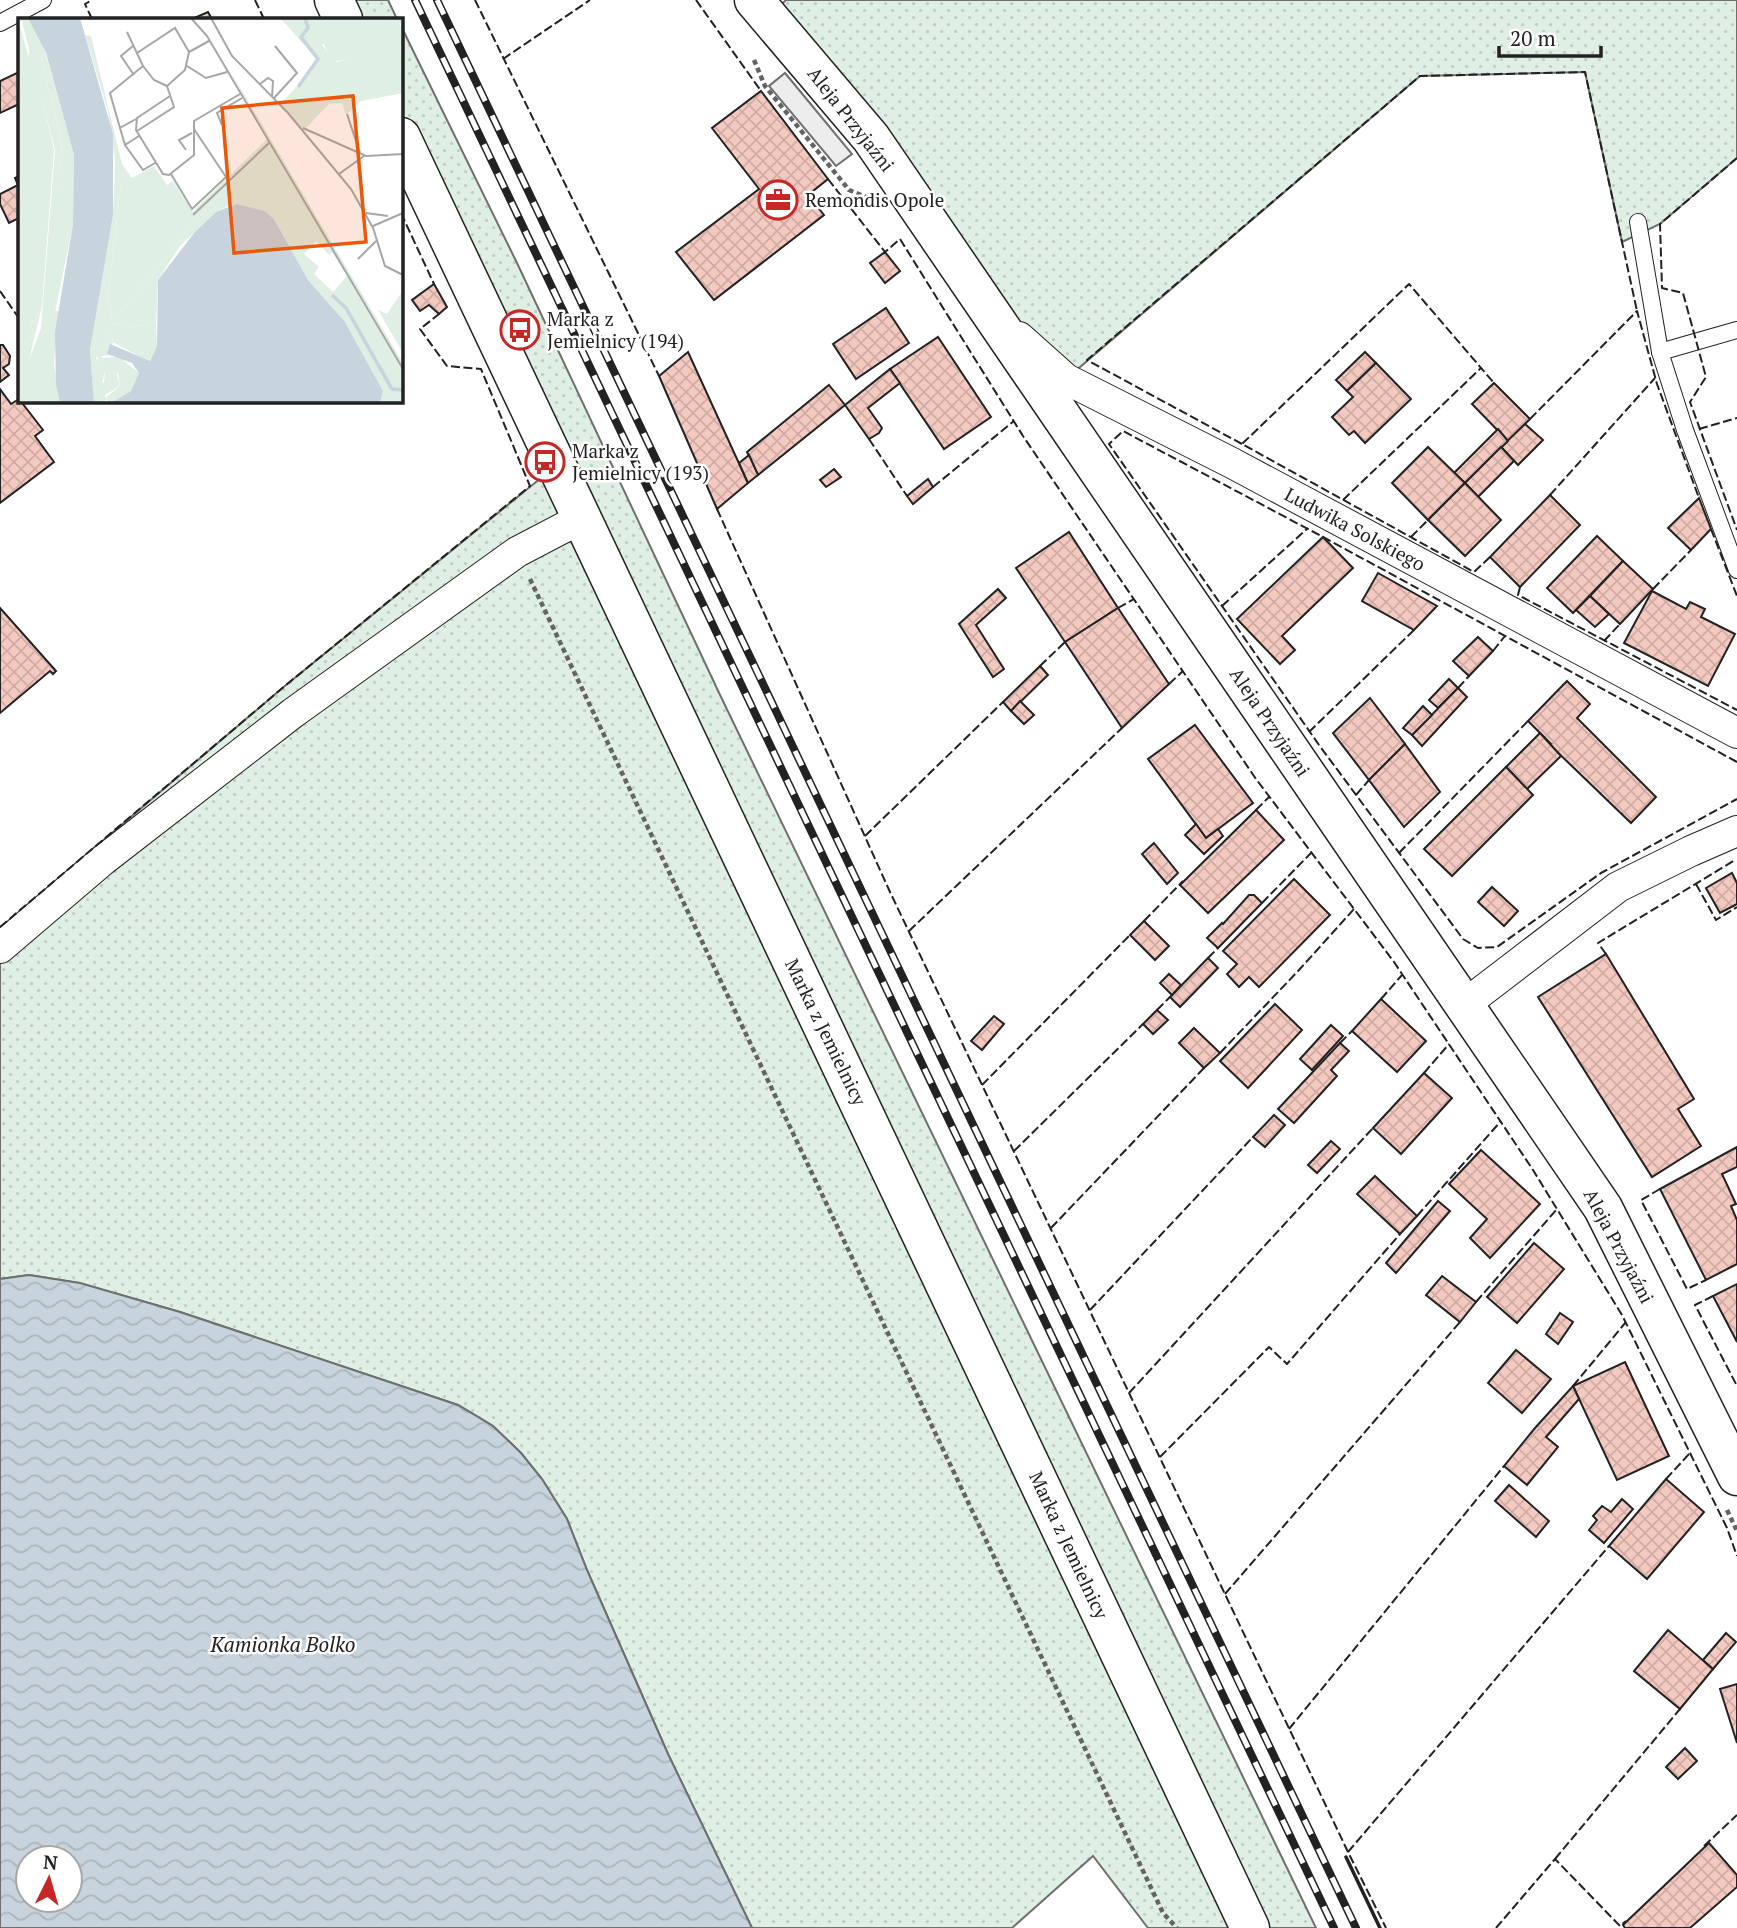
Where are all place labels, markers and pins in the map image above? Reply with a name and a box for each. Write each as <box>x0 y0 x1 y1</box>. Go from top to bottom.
office icon: Remondis Opole <box>757 179 799 221</box>
place label: Remondis Opole <box>805 187 944 212</box>
place label: Marka z Jemielnicy (194) <box>547 306 684 353</box>
bus stop icon: Marka z Jemielnicy (194) <box>499 309 541 351</box>
place label: Marka z Jemielnicy (193) <box>572 438 709 485</box>
bus stop icon: Marka z Jemielnicy (193) <box>524 441 566 483</box>

